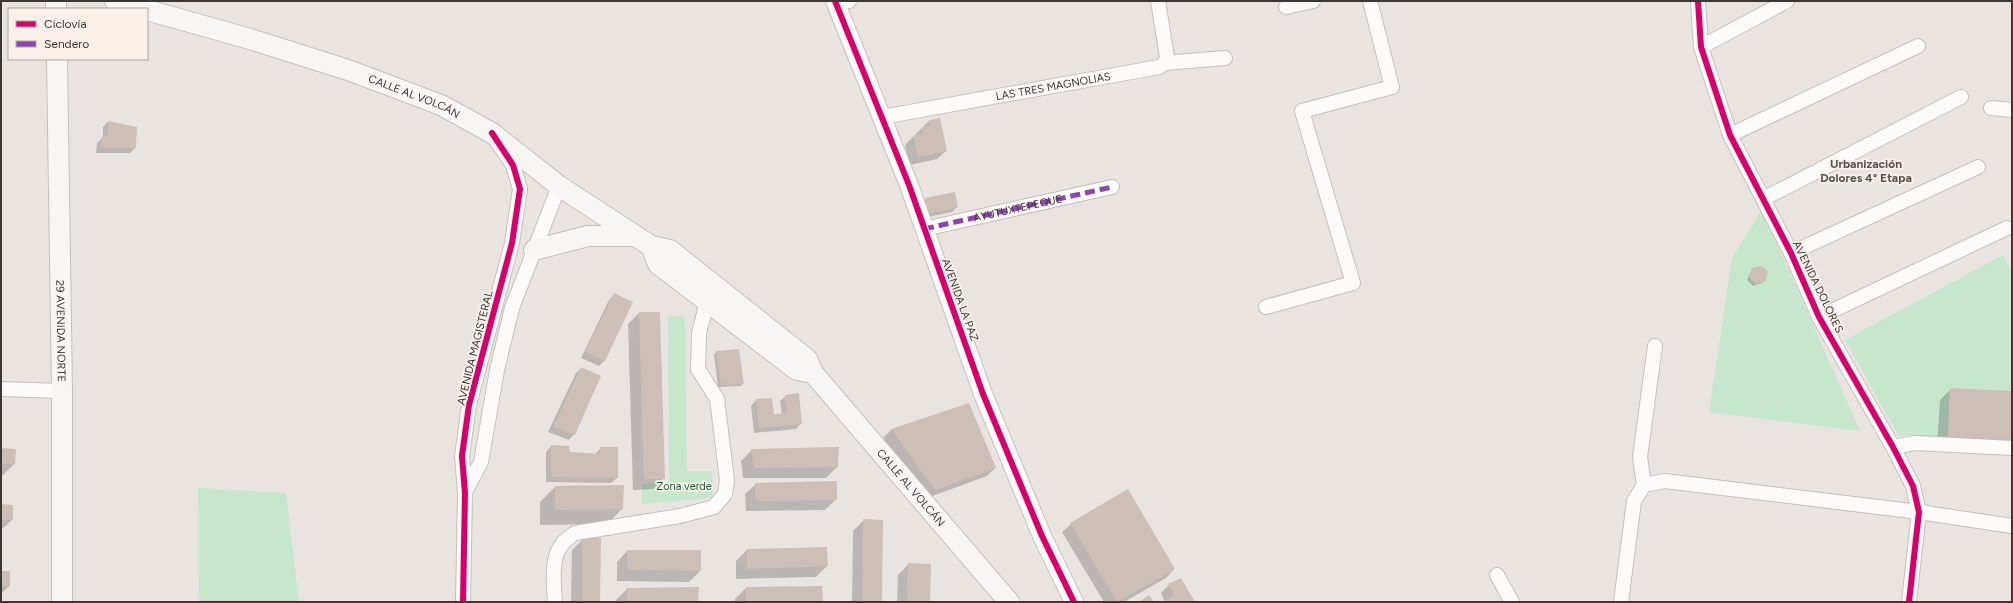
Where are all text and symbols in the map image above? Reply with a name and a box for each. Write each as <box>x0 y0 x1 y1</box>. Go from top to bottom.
legend <box>8 8 148 60</box>
text: Ciclovía <box>44 17 87 31</box>
text: Sendero <box>44 37 89 51</box>
street label: LAS TRES MAGNOLIAS <box>995 69 1112 103</box>
street label: CALLE AL VOLCÁN <box>367 72 462 121</box>
district label: Urbanización Dolores 4° Etapa <box>1820 157 1912 185</box>
street label: AYUTUXTEPEQUE <box>972 192 1063 224</box>
street label: AVENIDA DOLORES <box>1790 239 1846 335</box>
street label: AVENIDA LA PAZ <box>939 257 981 343</box>
street label: 29 AVENIDA NORTE <box>54 280 68 382</box>
street label: AVENIDA MAGISTERAL <box>454 289 496 407</box>
street label: CALLE AL VOLCÁN <box>874 446 948 529</box>
park label: Zona verde <box>656 480 712 493</box>

